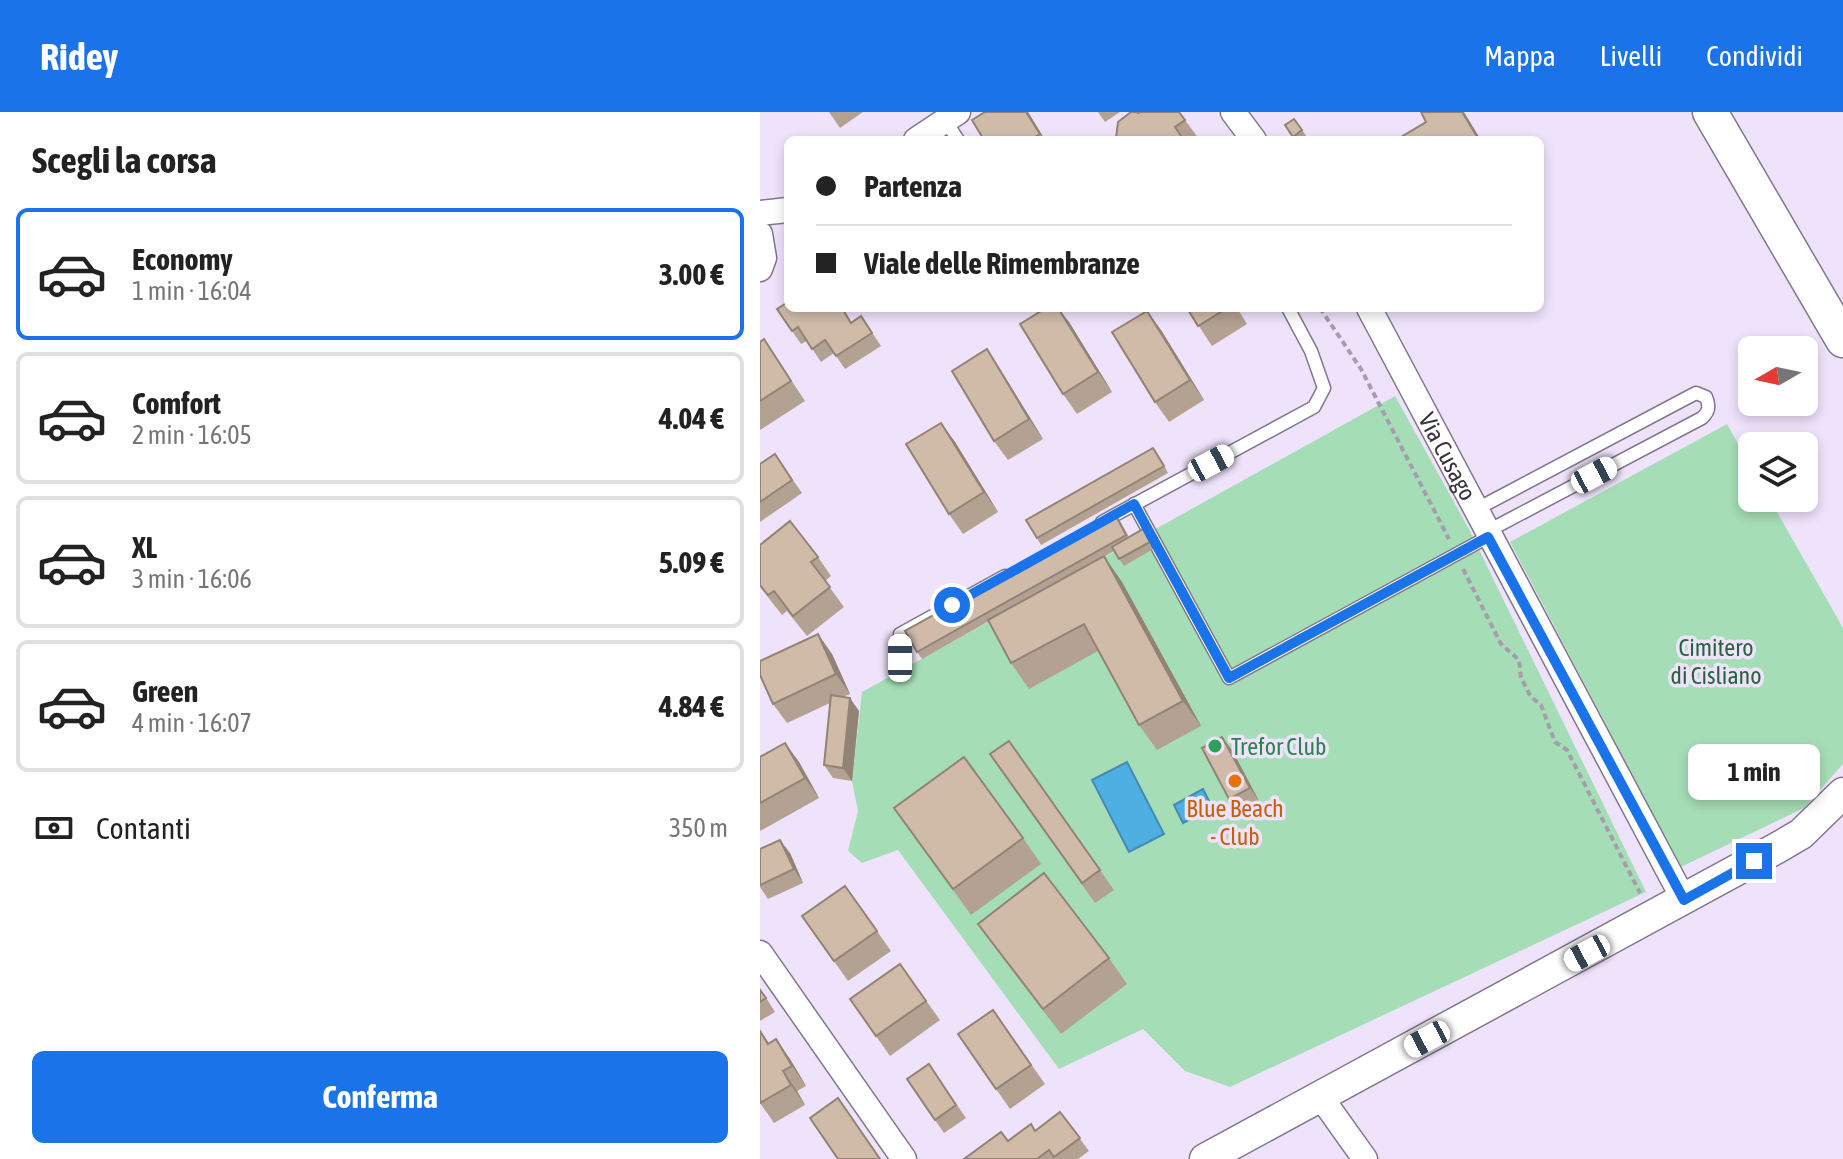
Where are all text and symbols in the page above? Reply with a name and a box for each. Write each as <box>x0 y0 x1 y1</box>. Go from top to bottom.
text: Ridey <box>40 35 118 78</box>
text: Mappa <box>1484 40 1556 72</box>
text: Livelli <box>1600 40 1662 72</box>
text: Condividi <box>1706 40 1803 72</box>
text: Scegli la corsa <box>32 139 217 181</box>
text: Partenza <box>864 169 962 203</box>
icon: car <box>36 238 108 310</box>
text: Economy <box>132 242 233 276</box>
text: Viale delle Rimembranze <box>864 246 1140 280</box>
text: 3.00 € <box>659 257 724 291</box>
text: 1 min · 16:04 <box>132 276 252 306</box>
north arrow <box>1738 336 1818 416</box>
map controls <box>1738 336 1818 512</box>
icon: car <box>36 382 108 454</box>
text: Comfort <box>132 386 221 420</box>
text: 4.04 € <box>659 401 724 435</box>
street label: Via Cusago <box>1414 408 1482 505</box>
text: 2 min · 16:05 <box>132 420 252 450</box>
button: layers <box>1738 432 1818 512</box>
car <box>1184 441 1238 485</box>
car <box>1567 453 1621 497</box>
icon: car <box>36 526 108 598</box>
text: XL <box>132 530 157 564</box>
text: 5.09 € <box>659 545 724 579</box>
text: 3 min · 16:06 <box>132 564 252 594</box>
route start <box>934 587 970 623</box>
car <box>888 634 912 682</box>
park label: Cimitero di Cisliano <box>1671 634 1761 689</box>
icon: car <box>36 670 108 742</box>
text: Green <box>132 674 198 708</box>
text: 4.84 € <box>659 689 724 723</box>
text: 4 min · 16:07 <box>132 708 252 738</box>
place label: Trefor Club <box>1231 733 1326 760</box>
marker: Trefor Club <box>1206 737 1224 755</box>
callout: 1 min <box>1688 745 1820 801</box>
text: 1 min <box>1727 757 1781 787</box>
marker: Blue Beach - Club <box>1226 772 1244 790</box>
place label: Blue Beach - Club <box>1186 795 1284 850</box>
icon: cash <box>32 806 76 850</box>
text: Contanti <box>96 811 191 845</box>
text: 350 m <box>669 813 728 843</box>
route end <box>1736 843 1772 879</box>
car <box>1560 931 1614 975</box>
car <box>1400 1017 1454 1061</box>
button: Conferma <box>32 1051 728 1143</box>

